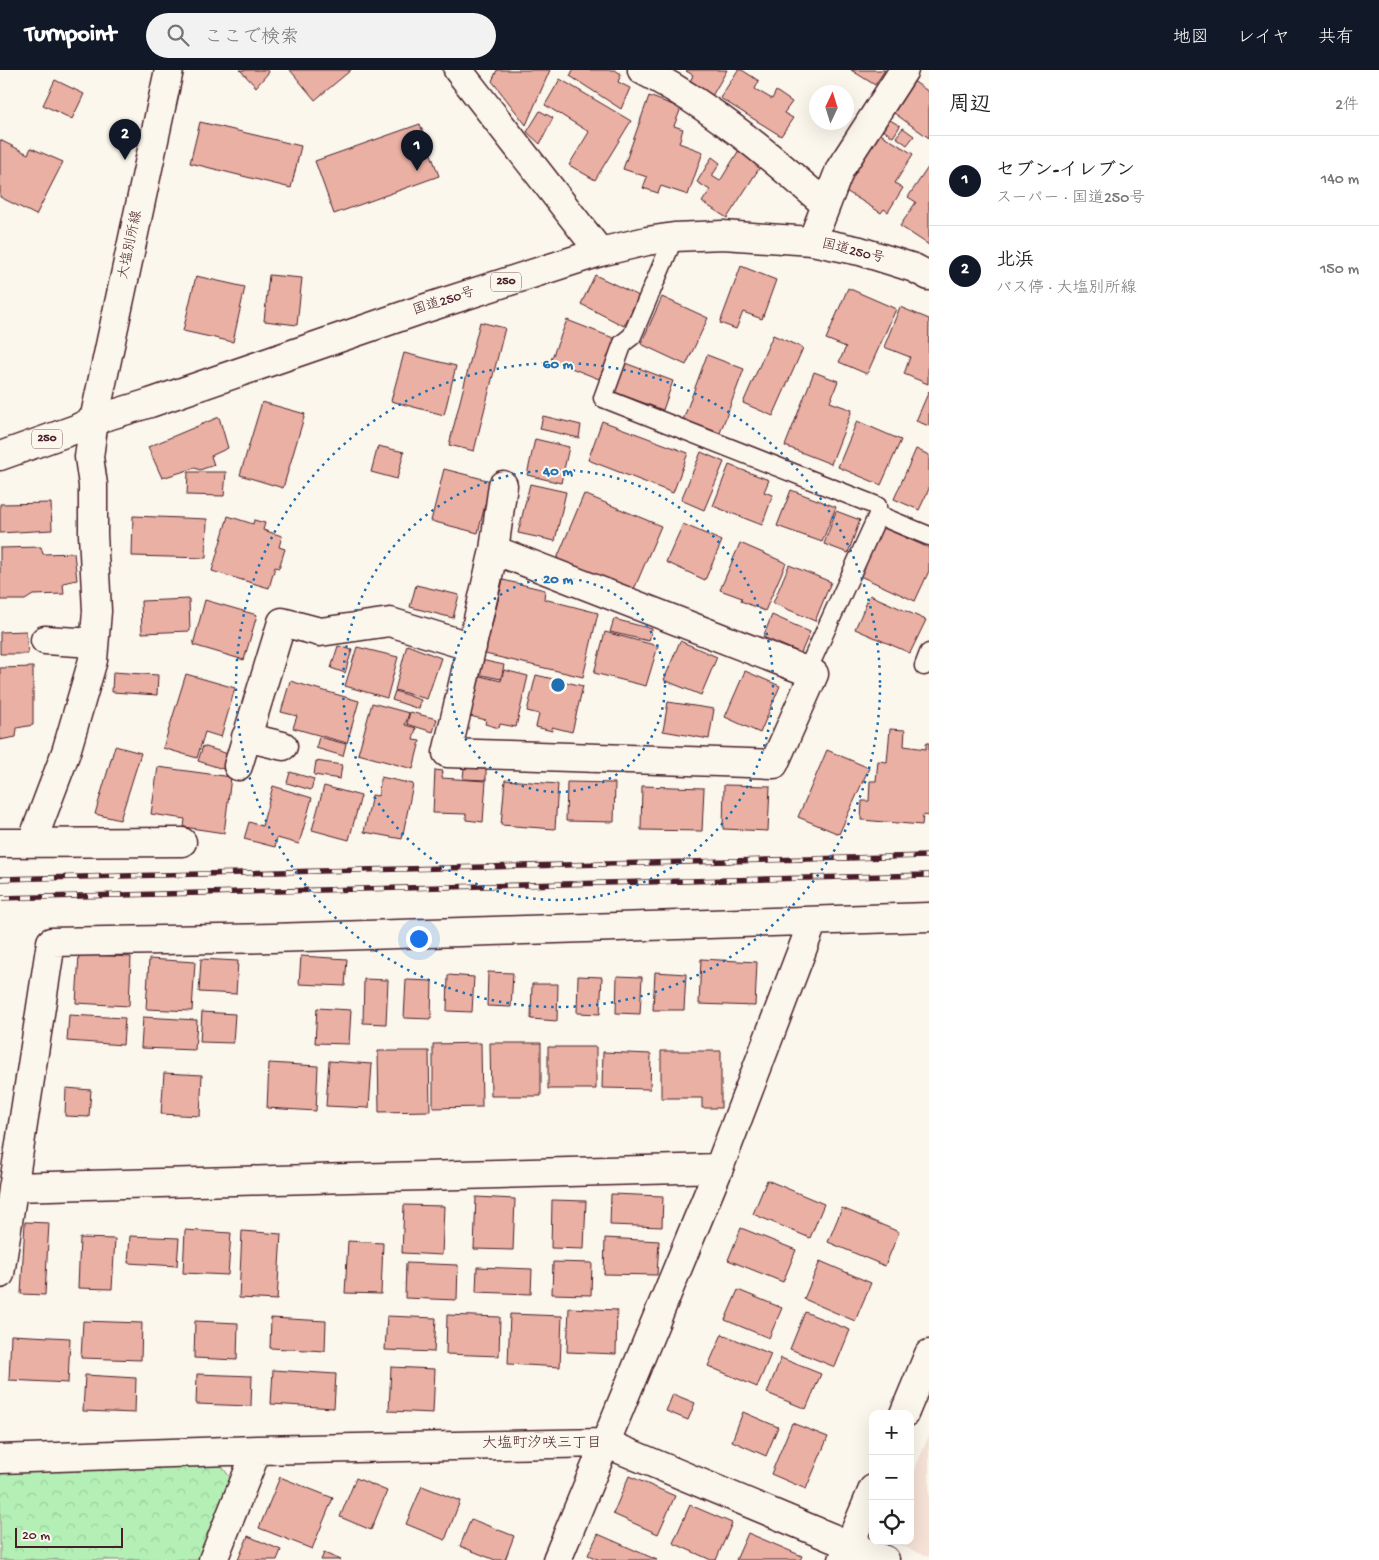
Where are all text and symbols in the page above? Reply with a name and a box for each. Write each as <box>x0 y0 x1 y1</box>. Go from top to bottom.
search box <box>146 13 496 58</box>
text: Turnpoint <box>25 21 116 50</box>
icon: search <box>164 21 192 49</box>
text: ここで検索 <box>204 27 299 50</box>
text: 地図 <box>1173 28 1209 49</box>
text: レイヤ <box>1237 28 1290 49</box>
text: 共有 <box>1318 28 1354 49</box>
north arrow <box>809 85 854 130</box>
text: 周辺 <box>949 94 991 119</box>
text: 2件 <box>1335 97 1359 116</box>
pin: 2 <box>109 119 141 160</box>
pin: 1 <box>401 130 433 171</box>
text: セブン-イレブン <box>996 160 1135 183</box>
text: 1 <box>962 171 968 190</box>
text: 140 m <box>1321 171 1359 190</box>
text: スーパー · 国道250号 <box>996 190 1145 209</box>
street label: 大塩別所線 <box>115 209 147 281</box>
street label: 国道250号 <box>820 236 886 268</box>
text: 北浜 <box>996 250 1034 273</box>
text: 2 <box>961 261 969 280</box>
text: 150 m <box>1320 261 1359 280</box>
road number: 250 <box>491 272 521 292</box>
text: バス停 · 大塩別所線 <box>996 280 1137 299</box>
street label: 国道250号 <box>411 284 477 320</box>
text: 60 m <box>543 356 574 374</box>
road number: 250 <box>32 429 62 448</box>
text: 40 m <box>542 463 573 481</box>
text: 20 m <box>543 571 573 589</box>
centre of rings <box>549 676 567 694</box>
your location <box>406 926 432 952</box>
map controls <box>869 1410 914 1545</box>
button: + <box>869 1410 914 1455</box>
district label: 大塩町汐咲三丁目 <box>482 1434 602 1453</box>
button: − <box>869 1455 914 1500</box>
button: locate <box>869 1500 914 1545</box>
scale bar <box>15 1525 122 1548</box>
text: 20 m <box>22 1528 50 1545</box>

